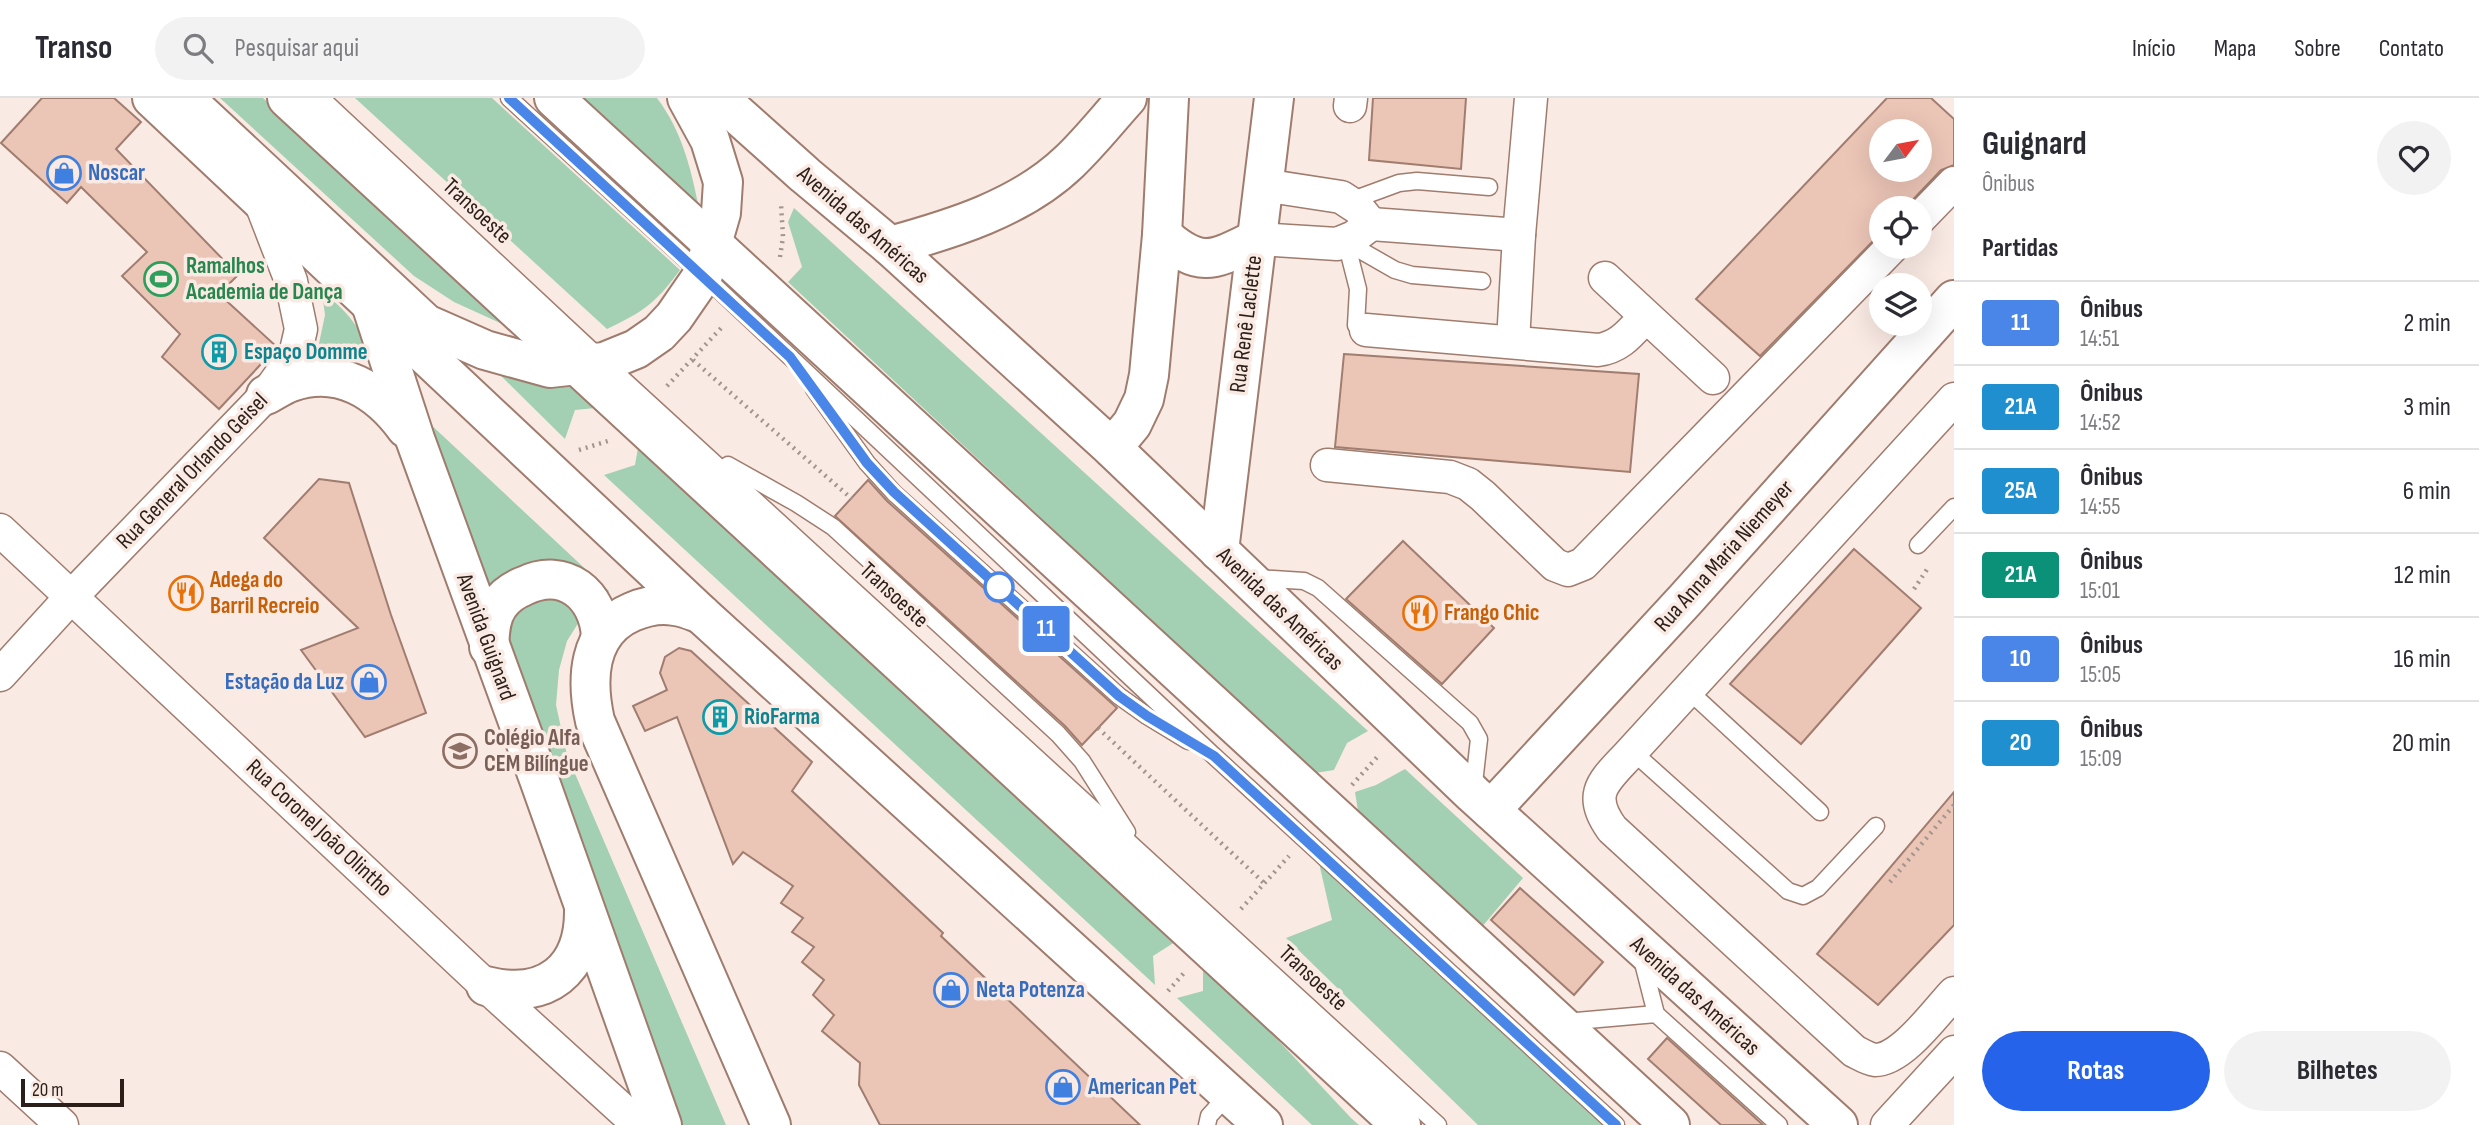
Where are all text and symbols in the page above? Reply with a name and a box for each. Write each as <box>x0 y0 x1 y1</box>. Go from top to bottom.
search box <box>155 17 645 80</box>
text: Transo <box>35 28 113 68</box>
icon: search <box>179 29 217 67</box>
text: Pesquisar aqui <box>235 33 359 64</box>
text: Início <box>2132 34 2176 63</box>
text: Mapa <box>2214 34 2256 63</box>
text: Sobre <box>2294 34 2341 63</box>
text: Contato <box>2379 34 2444 63</box>
north arrow <box>1869 119 1932 182</box>
map controls <box>1869 119 1932 336</box>
button: heart <box>2377 121 2451 195</box>
text: Guignard <box>1982 124 2087 164</box>
shop icon: Noscar <box>45 154 83 192</box>
place label: Noscar <box>88 159 145 187</box>
street label: Avenida das Américas <box>791 160 935 290</box>
text: Ônibus <box>1982 170 2035 198</box>
street label: Transoeste <box>437 172 517 250</box>
button: locate <box>1869 196 1932 259</box>
text: Partidas <box>1982 233 2058 264</box>
place label: Ramalhos Academia de Dança <box>185 252 343 306</box>
street label: Rua Renê Laclette <box>1224 254 1268 394</box>
sports icon: Ramalhos Academia de Dança <box>142 260 180 298</box>
button: layers <box>1869 273 1932 336</box>
text: Ônibus <box>2080 294 2143 325</box>
text: 11 <box>2011 308 2030 337</box>
text: 2 min <box>2403 308 2451 339</box>
text: 14:51 <box>2080 325 2119 353</box>
building icon: Espaço Domme <box>200 333 238 371</box>
place label: Espaço Domme <box>244 338 368 366</box>
text: Ônibus <box>2080 378 2143 409</box>
street label: Rua General Orlando Geisel <box>110 387 274 555</box>
text: 21A <box>2005 392 2036 421</box>
text: 3 min <box>2403 392 2451 423</box>
text: 14:52 <box>2080 409 2121 437</box>
text: Ônibus <box>2080 462 2143 493</box>
street label: Rua Anna Maria Niemeyer <box>1648 474 1800 638</box>
text: 25A <box>2004 476 2037 505</box>
text: 6 min <box>2403 476 2451 507</box>
text: 14:55 <box>2080 493 2120 521</box>
street label: Avenida das Américas <box>1210 541 1349 676</box>
text: Ônibus <box>2080 546 2143 577</box>
street label: Transoeste <box>854 556 934 634</box>
text: 21A <box>2005 560 2036 589</box>
text: 12 min <box>2394 560 2451 591</box>
place label: Adega do Barril Recreio <box>209 566 319 620</box>
street label: Avenida Guignard <box>450 569 522 704</box>
unlabelled marker <box>984 572 1014 602</box>
restaurant icon: Adega do Barril Recreio <box>167 574 205 612</box>
text: 15:01 <box>2080 577 2120 605</box>
restaurant icon: Frango Chic <box>1401 594 1439 632</box>
place label: Frango Chic <box>1444 599 1539 627</box>
line badge: 11 <box>1014 606 1078 652</box>
text: 11 <box>1037 614 1055 643</box>
text: Ônibus <box>2080 630 2143 661</box>
text: 10 <box>2010 644 2031 673</box>
text: 16 min <box>2394 644 2451 675</box>
text: 15:05 <box>2080 661 2121 689</box>
shop icon: Estação da Luz <box>350 663 388 701</box>
place label: Estação da Luz <box>225 668 344 696</box>
building icon: RioFarma <box>701 698 739 736</box>
place label: RioFarma <box>744 703 820 731</box>
text: Ônibus <box>2080 714 2143 745</box>
place label: Colégio Alfa CEM Bilíngue <box>484 724 589 778</box>
text: 20 <box>2010 728 2031 757</box>
text: 20 min <box>2392 728 2451 759</box>
school or university icon: Colégio Alfa CEM Bilíngue <box>441 732 479 770</box>
text: 15:09 <box>2080 745 2122 773</box>
street label: Rua Coronel João Olintho <box>240 753 398 903</box>
street label: Avenida das Américas <box>1623 930 1766 1062</box>
street label: Transoeste <box>1273 939 1353 1017</box>
shop icon: Neta Potenza <box>932 971 970 1009</box>
place label: Neta Potenza <box>976 976 1085 1004</box>
button: Rotas <box>1982 1031 2210 1111</box>
button: Bilhetes <box>2224 1031 2451 1111</box>
shop icon: American Pet <box>1044 1068 1082 1106</box>
place label: American Pet <box>1087 1073 1197 1101</box>
scale bar <box>21 1076 124 1108</box>
text: 20 m <box>32 1079 64 1102</box>

